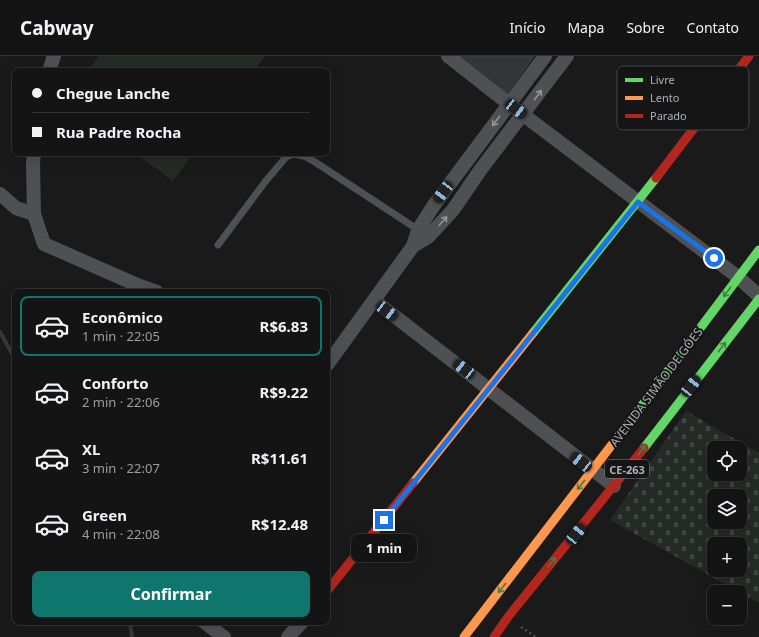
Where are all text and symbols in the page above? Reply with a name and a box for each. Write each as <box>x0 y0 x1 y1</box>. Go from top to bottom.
text: Cabway <box>20 15 94 41</box>
text: Início <box>510 18 545 37</box>
text: Mapa <box>567 18 604 37</box>
text: Sobre <box>626 18 665 37</box>
text: Contato <box>687 18 739 37</box>
legend <box>617 66 749 130</box>
text: Livre <box>650 72 675 87</box>
text: Chegue Lanche <box>56 83 170 103</box>
one-way arrow <box>534 90 542 101</box>
text: Lento <box>650 90 680 105</box>
car <box>503 97 529 121</box>
text: Parado <box>650 108 687 123</box>
one-way arrow <box>492 115 501 126</box>
text: Rua Padre Rocha <box>56 122 181 142</box>
car <box>431 179 455 205</box>
one-way arrow <box>438 216 447 226</box>
route start <box>705 249 723 267</box>
one-way arrow <box>723 287 731 298</box>
car <box>374 299 400 323</box>
text: Econômico <box>82 307 163 327</box>
icon: car <box>34 308 70 344</box>
text: R$6.83 <box>260 316 308 336</box>
street label: AVENIDA SIMÃO DE GÓES <box>606 324 707 450</box>
text: 1 min · 22:05 <box>82 327 160 345</box>
one-way arrow <box>718 342 726 353</box>
car <box>451 357 477 381</box>
text: Conforto <box>82 373 149 393</box>
car <box>679 373 703 399</box>
icon: car <box>34 374 70 410</box>
text: R$9.22 <box>260 382 308 402</box>
text: 2 min · 22:06 <box>82 393 160 411</box>
text: XL <box>82 439 100 459</box>
icon: car <box>34 440 70 476</box>
map controls <box>707 441 747 625</box>
button: locate <box>707 441 747 481</box>
one-way arrow <box>638 444 646 455</box>
text: R$11.61 <box>251 448 308 468</box>
car <box>568 450 594 474</box>
text: 3 min · 22:07 <box>82 459 160 477</box>
road number: CE-263 <box>605 460 649 478</box>
one-way arrow <box>577 480 585 491</box>
button: layers <box>707 489 747 529</box>
text: Green <box>82 505 127 525</box>
icon: car <box>34 506 70 542</box>
route end <box>375 511 393 529</box>
text: R$12.48 <box>251 514 308 534</box>
car <box>564 521 588 547</box>
text: 4 min · 22:08 <box>82 525 160 543</box>
callout: 1 min <box>351 534 417 562</box>
button: + <box>707 537 747 577</box>
text: 1 min <box>366 539 402 557</box>
one-way arrow <box>548 557 557 568</box>
button: Confirmar <box>32 571 310 617</box>
one-way arrow <box>497 583 506 594</box>
button: − <box>707 585 747 625</box>

